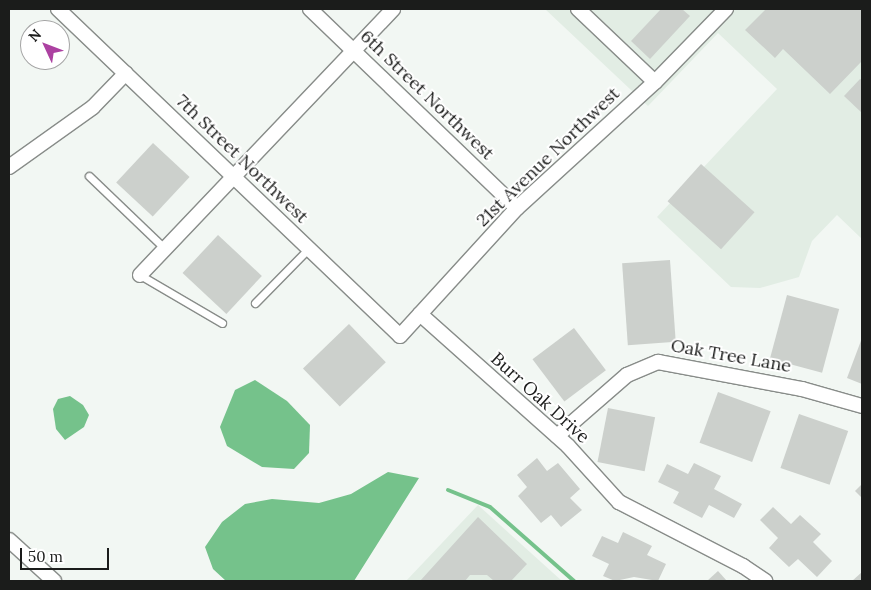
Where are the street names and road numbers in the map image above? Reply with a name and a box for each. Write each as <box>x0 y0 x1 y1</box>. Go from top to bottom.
street label: 6th Street Northwest <box>356 26 498 164</box>
street label: 21st Avenue Northwest <box>472 83 624 231</box>
street label: 7th Street Northwest <box>171 90 313 228</box>
street label: Oak Tree Lane <box>669 335 793 377</box>
street label: Burr Oak Drive <box>486 348 594 448</box>

